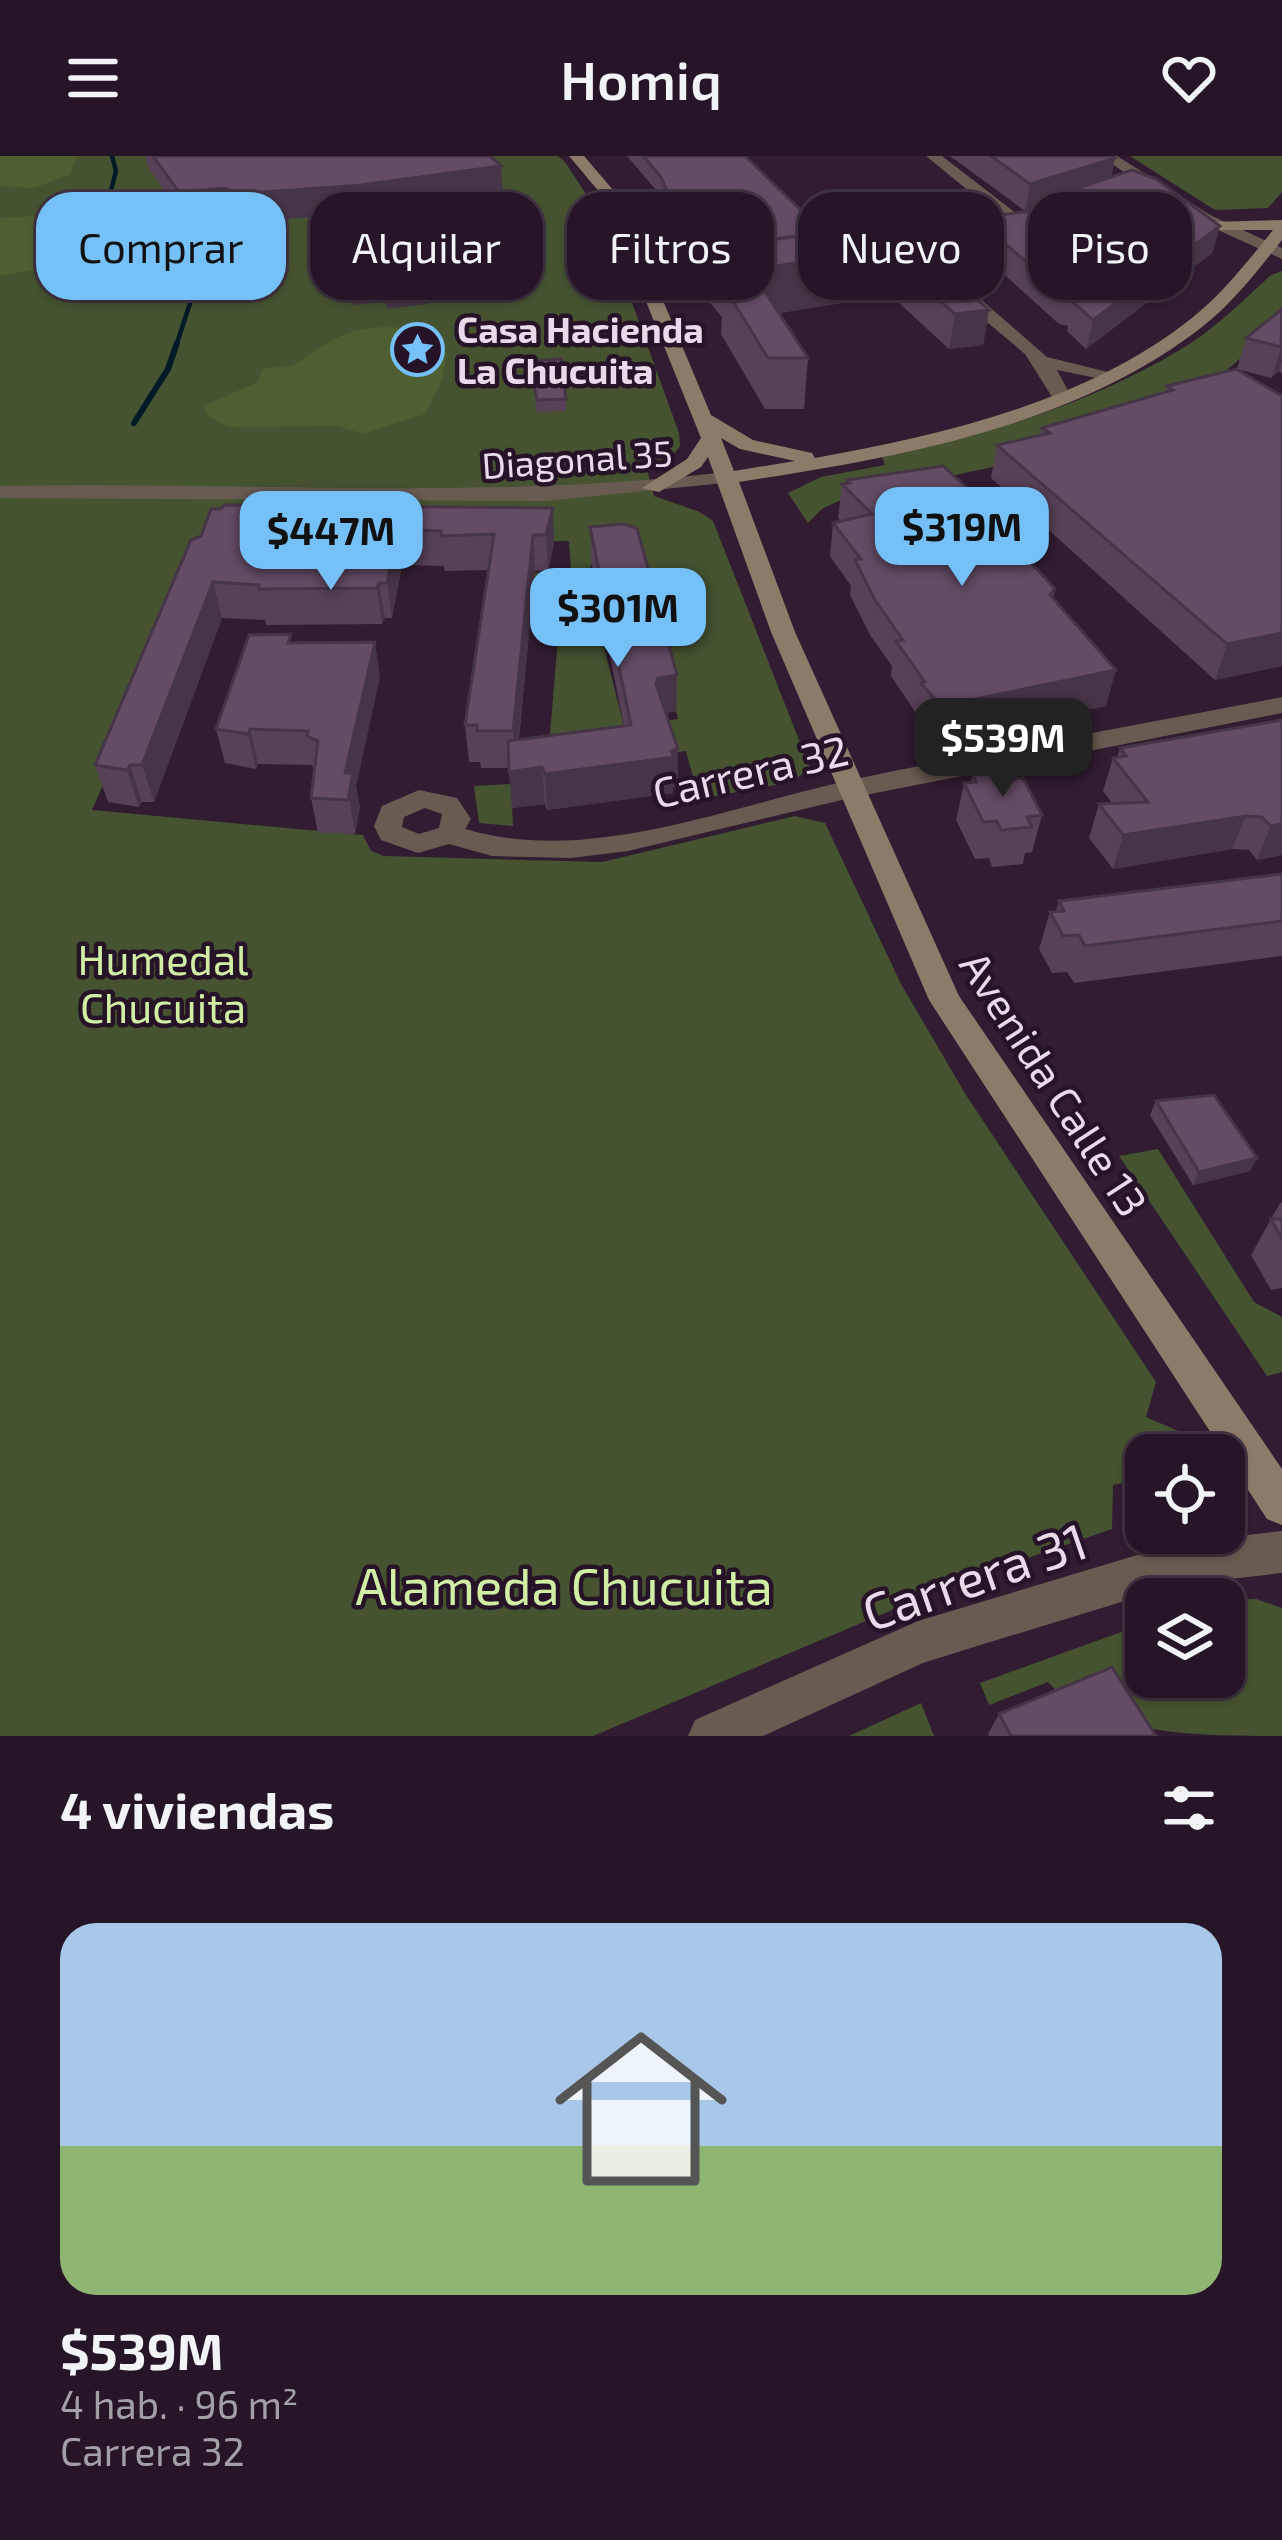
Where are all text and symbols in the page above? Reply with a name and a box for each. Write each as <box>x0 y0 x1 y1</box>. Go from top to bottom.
icon: menu <box>60 45 126 111</box>
icon: heart <box>1156 45 1222 111</box>
text: Homiq <box>560 46 722 111</box>
chip: Comprar <box>36 192 286 300</box>
chip: Alquilar <box>310 192 543 300</box>
chip: Filtros <box>567 192 774 300</box>
chip: Nuevo <box>798 192 1004 300</box>
chip: Piso <box>1028 192 1192 300</box>
place label: Casa Hacienda La Chucuita <box>457 307 704 391</box>
place icon: Casa Hacienda La Chucuita <box>390 321 446 377</box>
street label: Diagonal 35 <box>480 430 674 486</box>
pin: $319M <box>878 487 1046 589</box>
pin: $447M <box>247 491 415 593</box>
text: $319M <box>902 502 1022 549</box>
text: $447M <box>267 506 395 553</box>
pin: $301M <box>534 568 702 670</box>
text: $301M <box>557 583 679 630</box>
pin: $539M <box>919 698 1087 800</box>
text: $539M <box>941 713 1065 760</box>
street label: Carrera 32 <box>647 723 853 817</box>
park label: Humedal Chucuita <box>78 933 249 1031</box>
street label: Avenida Calle 13 <box>951 941 1159 1225</box>
map controls <box>1125 1434 1245 1698</box>
button: locate <box>1125 1434 1245 1554</box>
street label: Carrera 31 <box>854 1508 1094 1642</box>
park label: Alameda Chucuita <box>355 1554 773 1615</box>
button: layers <box>1125 1578 1245 1698</box>
icon: filters <box>1156 1775 1222 1841</box>
text: 4 viviendas <box>60 1778 334 1839</box>
icon: home <box>533 2001 749 2217</box>
text: $539M <box>60 2319 223 2380</box>
text: 4 hab. · 96 m² <box>60 2380 298 2427</box>
text: Carrera 32 <box>60 2427 245 2474</box>

